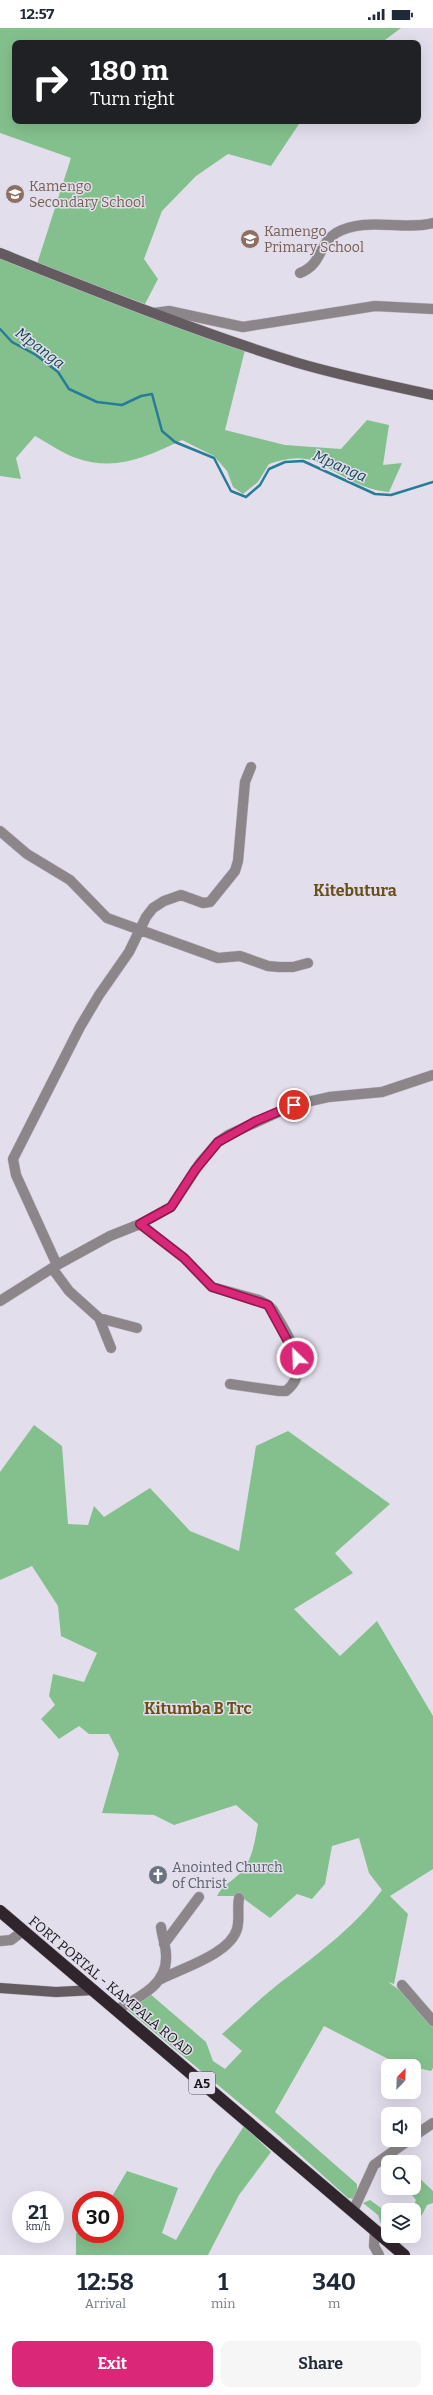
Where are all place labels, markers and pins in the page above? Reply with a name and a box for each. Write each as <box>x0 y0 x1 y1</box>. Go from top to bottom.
place label: Kamengo Secondary School <box>29 178 145 211</box>
school or university icon: Kamengo Secondary School <box>4 183 26 205</box>
place label: Kamengo Primary School <box>264 223 364 256</box>
school or university icon: Kamengo Primary School <box>239 228 261 250</box>
pin <box>277 1088 311 1122</box>
place label: Anointed Church of Christ <box>172 1859 283 1892</box>
church icon: Anointed Church of Christ <box>147 1864 169 1886</box>

